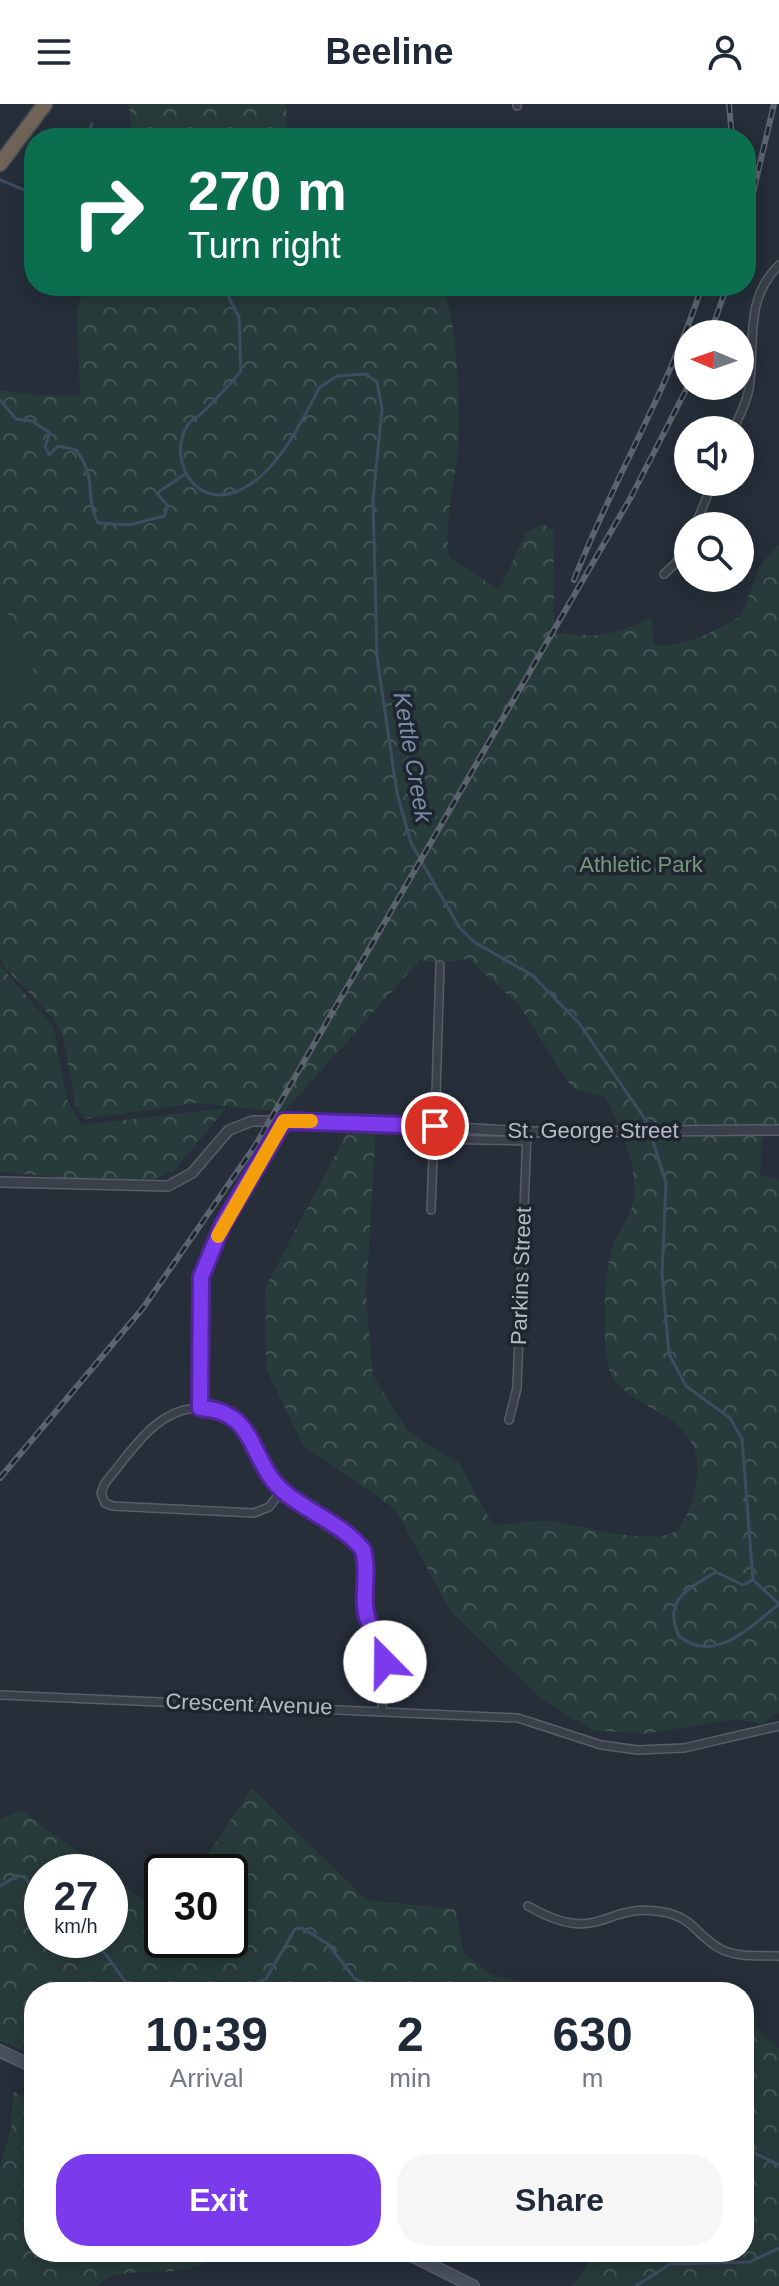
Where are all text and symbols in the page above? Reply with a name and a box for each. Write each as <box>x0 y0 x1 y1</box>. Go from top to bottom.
icon: menu <box>32 30 76 74</box>
icon: person <box>703 30 747 74</box>
text: Beeline <box>325 31 454 72</box>
text: 270 m <box>188 159 347 222</box>
icon: right <box>56 160 160 264</box>
text: Turn right <box>188 225 341 266</box>
north arrow <box>674 320 754 400</box>
map controls <box>674 320 754 592</box>
button: sound <box>674 416 754 496</box>
button: search <box>674 512 754 592</box>
water label: Kettle Creek <box>388 690 438 826</box>
park label: Athletic Park <box>579 852 704 877</box>
pin <box>401 1092 469 1160</box>
icon: arrive <box>413 1104 457 1148</box>
street label: St. George Street <box>507 1118 679 1143</box>
street label: Parkins Street <box>506 1207 536 1345</box>
position arrow <box>343 1620 427 1704</box>
street label: Crescent Avenue <box>165 1689 333 1719</box>
speed limit sign: 30 <box>144 1854 248 1958</box>
text: 27 <box>54 1874 98 1918</box>
text: km/h <box>54 1915 98 1937</box>
text: 10:39 <box>145 2008 268 2061</box>
text: 2 <box>397 2008 424 2061</box>
text: 630 <box>553 2008 633 2061</box>
text: Arrival <box>170 2063 244 2093</box>
text: min <box>389 2063 431 2093</box>
text: m <box>582 2063 603 2093</box>
button: Exit <box>56 2154 381 2246</box>
button: Share <box>397 2154 722 2246</box>

